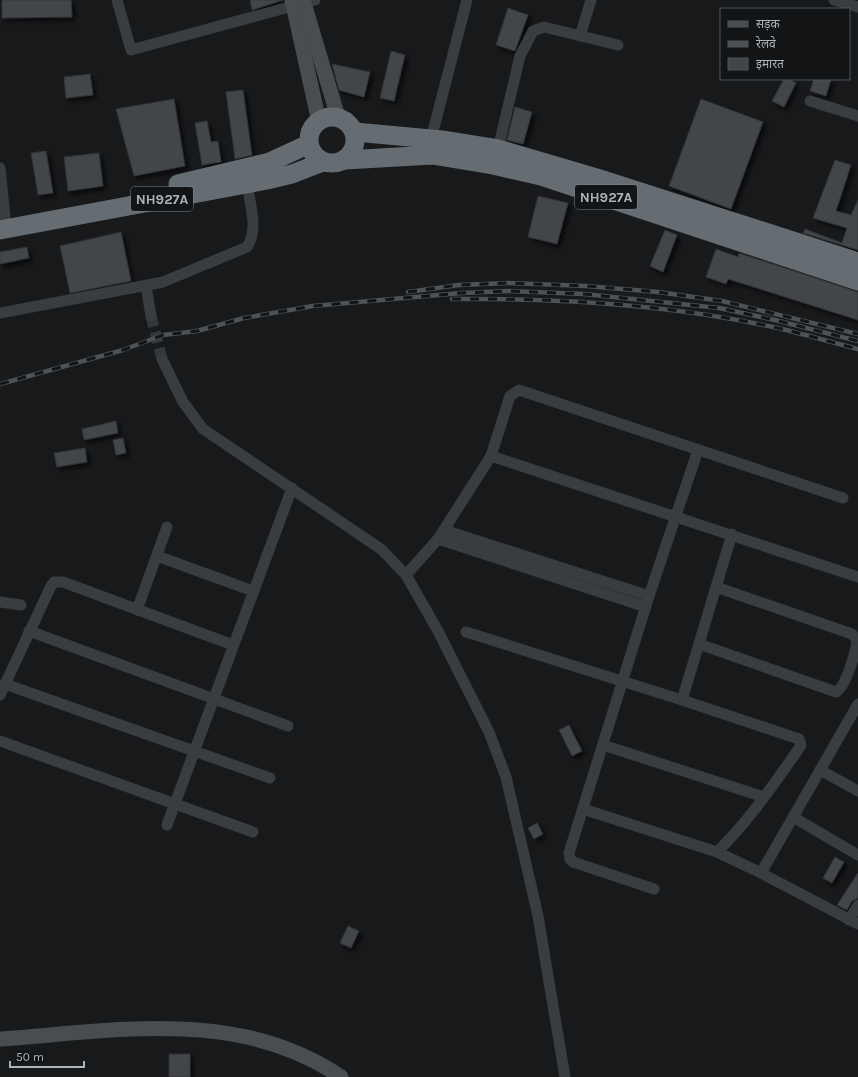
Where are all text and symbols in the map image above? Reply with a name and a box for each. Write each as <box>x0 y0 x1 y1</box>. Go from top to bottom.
legend <box>720 8 850 80</box>
text: सड़क <box>756 17 781 31</box>
text: रेलवे <box>756 36 776 51</box>
text: इमारत <box>756 57 785 71</box>
road number: NH927A <box>575 185 637 209</box>
road number: NH927A <box>131 187 193 211</box>
scale bar <box>10 1043 84 1069</box>
text: 50 m <box>16 1050 44 1064</box>

